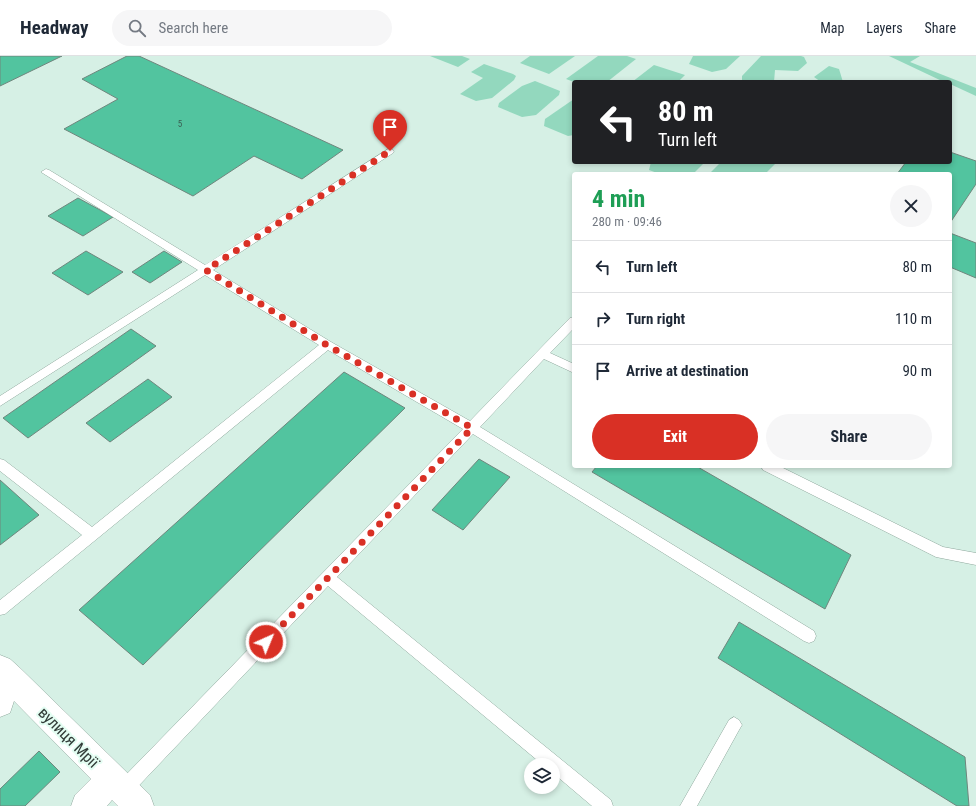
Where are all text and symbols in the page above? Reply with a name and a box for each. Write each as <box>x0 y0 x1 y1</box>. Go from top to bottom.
search box <box>112 10 392 46</box>
text: Headway <box>20 16 88 39</box>
icon: search <box>126 17 148 39</box>
text: Search here <box>158 19 228 37</box>
text: Map <box>820 20 844 36</box>
text: Layers <box>866 20 903 36</box>
text: Share <box>925 20 956 36</box>
text: 80 m <box>658 95 714 128</box>
icon: left <box>592 96 644 148</box>
pin <box>373 110 407 151</box>
icon: arrive <box>379 116 401 138</box>
house number: 5 <box>178 119 183 129</box>
text: Turn left <box>658 129 717 150</box>
text: 4 min <box>592 185 645 213</box>
button: close <box>890 185 932 227</box>
text: 280 m · 09:46 <box>592 214 662 229</box>
icon: left <box>592 256 614 278</box>
text: Turn left <box>626 258 677 276</box>
text: 80 m <box>902 258 932 276</box>
icon: right <box>592 308 614 330</box>
text: Turn right <box>626 310 685 328</box>
text: 110 m <box>895 310 932 328</box>
icon: arrive <box>592 360 614 382</box>
text: Arrive at destination <box>626 362 749 380</box>
text: 90 m <box>902 362 932 380</box>
button: Exit <box>592 414 758 460</box>
button: Share <box>766 414 932 460</box>
position arrow <box>245 621 287 663</box>
street label: вулиця Мрії <box>34 703 104 772</box>
map controls <box>524 758 560 794</box>
button: layers <box>524 758 560 794</box>

